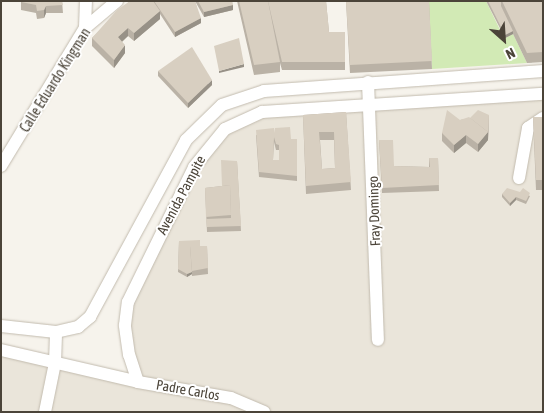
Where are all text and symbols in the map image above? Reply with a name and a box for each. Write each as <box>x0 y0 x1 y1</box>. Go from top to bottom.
north arrow <box>479 15 529 65</box>
street label: Calle Eduardo Kingman <box>16 25 94 135</box>
text: N <box>503 44 518 62</box>
street label: Avenida Pampite <box>153 153 209 237</box>
street label: Fray Domingo <box>364 176 384 246</box>
street label: Padre Carlos <box>155 376 221 404</box>

